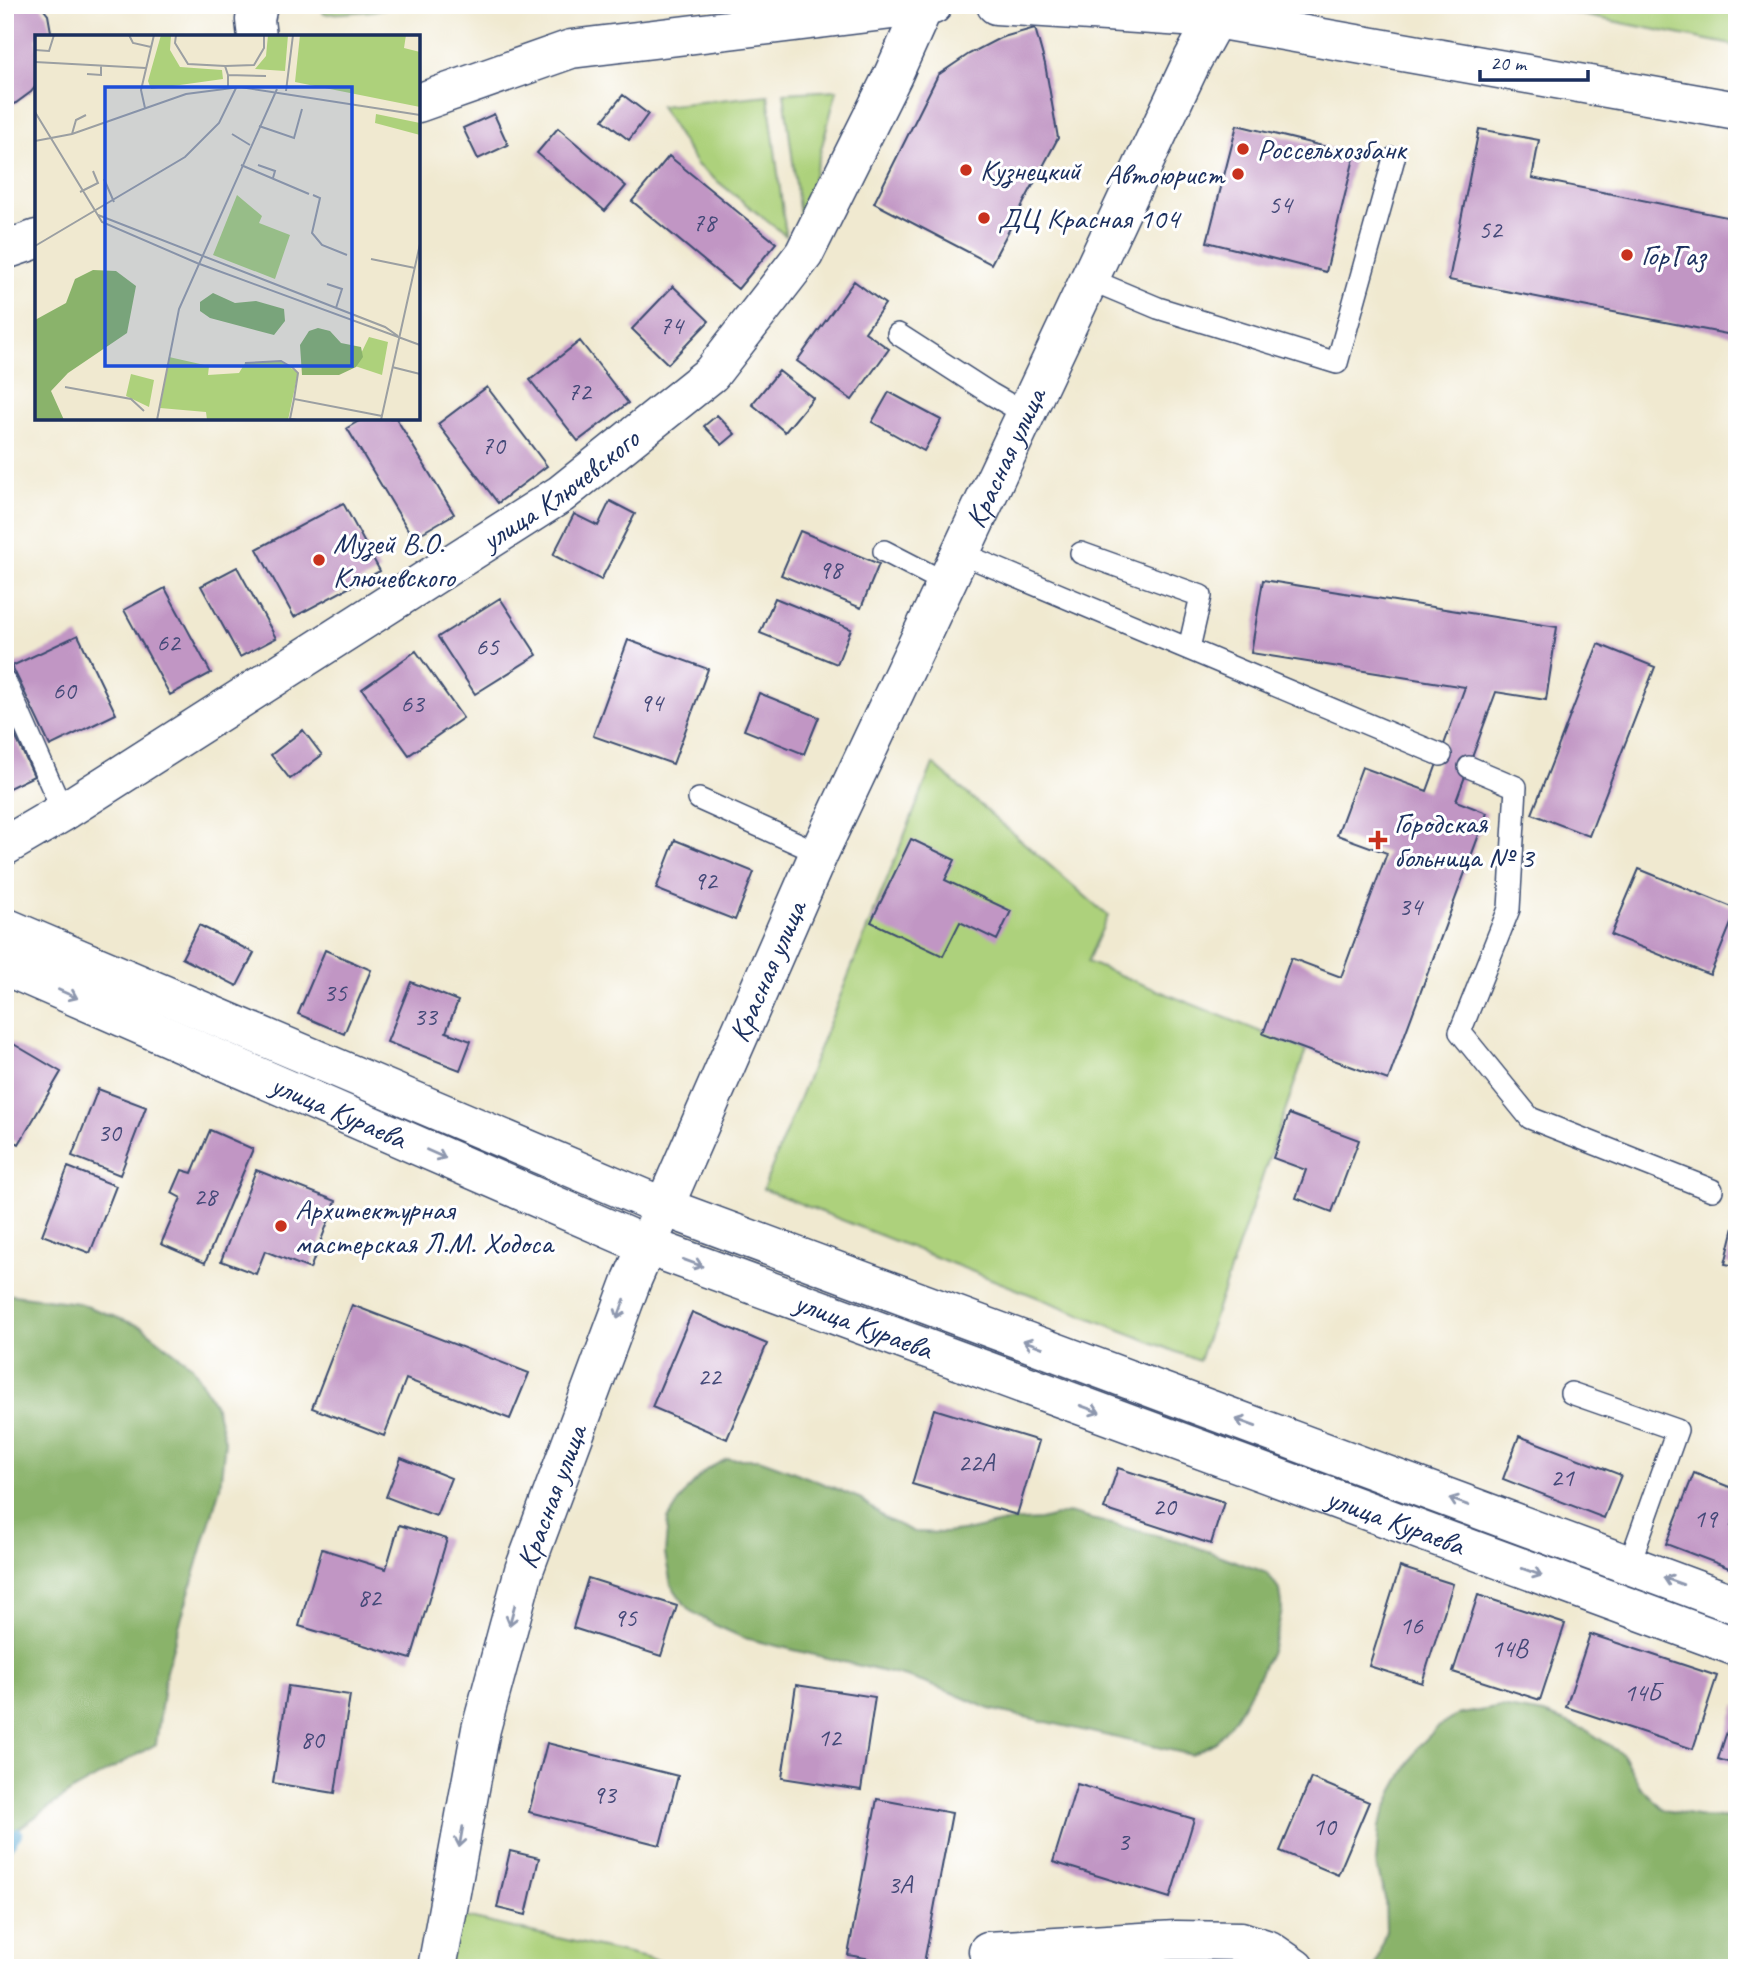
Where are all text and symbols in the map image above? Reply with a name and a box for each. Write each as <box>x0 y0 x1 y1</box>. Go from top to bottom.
inset map <box>35 35 420 420</box>
scale bar <box>1480 38 1588 82</box>
text: 20 m <box>1490 50 1528 76</box>
place label: Россельхозбанк <box>1257 130 1408 168</box>
marker: Россельхозбанк <box>1235 141 1251 157</box>
place label: Кузнецкий <box>980 151 1082 189</box>
place label: Автоюрист <box>1105 155 1226 193</box>
marker: Кузнецкий <box>958 162 974 178</box>
marker: Автоюрист <box>1230 166 1246 182</box>
house number: 54 <box>1268 188 1294 221</box>
place label: ДЦ Красная 104 <box>998 199 1182 237</box>
house number: 78 <box>692 206 718 239</box>
marker: ДЦ Красная 104 <box>976 210 992 226</box>
house number: 52 <box>1478 213 1504 246</box>
place label: ГорГаз <box>1641 236 1708 274</box>
marker: ГорГаз <box>1619 247 1635 263</box>
house number: 74 <box>659 309 685 342</box>
house number: 72 <box>567 375 593 408</box>
street label: Красная улица <box>956 380 1055 534</box>
street label: улица Ключевского <box>472 419 648 560</box>
house number: 70 <box>481 429 507 462</box>
place label: Музей В.О. Ключевского <box>333 524 456 596</box>
marker: Музей В.О. Ключевского <box>311 552 327 568</box>
house number: 98 <box>818 553 844 586</box>
house number: 62 <box>156 626 182 659</box>
house number: 65 <box>475 630 500 663</box>
house number: 60 <box>52 674 78 707</box>
house number: 94 <box>639 686 665 719</box>
house number: 63 <box>400 687 426 720</box>
place label: Городская больница № 3 <box>1394 804 1536 876</box>
marker: Городская больница № 3 <box>1368 830 1388 850</box>
house number: 92 <box>693 864 719 897</box>
house number: 34 <box>1398 890 1424 923</box>
street label: Красная улица <box>720 893 816 1048</box>
house number: 35 <box>323 976 348 1009</box>
one-way arrow <box>57 988 78 1001</box>
house number: 33 <box>413 1000 439 1033</box>
street label: улица Кураева <box>263 1064 414 1158</box>
house number: 30 <box>97 1116 123 1149</box>
one-way arrow <box>425 1149 446 1162</box>
house number: 28 <box>193 1180 219 1213</box>
place label: Архитектурная мастерская Л.М. Ходоса <box>295 1190 555 1262</box>
marker: Архитектурная мастерская Л.М. Ходоса <box>273 1218 289 1234</box>
one-way arrow <box>681 1258 703 1270</box>
street label: улица Кураева <box>788 1282 939 1369</box>
one-way arrow <box>614 1298 626 1320</box>
one-way arrow <box>1022 1336 1044 1349</box>
house number: 22 <box>697 1360 723 1393</box>
one-way arrow <box>1079 1404 1101 1416</box>
one-way arrow <box>1236 1416 1258 1428</box>
street label: Красная улица <box>507 1417 596 1574</box>
house number: 22А <box>958 1446 996 1479</box>
house number: 21 <box>1550 1461 1575 1494</box>
street label: улица Кураева <box>1320 1478 1471 1565</box>
house number: 20 <box>1152 1490 1178 1523</box>
one-way arrow <box>1449 1495 1471 1507</box>
house number: 19 <box>1693 1502 1719 1535</box>
one-way arrow <box>1520 1566 1542 1579</box>
one-way arrow <box>1662 1574 1684 1586</box>
house number: 82 <box>357 1581 383 1614</box>
house number: 95 <box>613 1601 638 1634</box>
one-way arrow <box>505 1604 518 1626</box>
house number: 16 <box>1399 1609 1424 1642</box>
house number: 14В <box>1491 1632 1529 1665</box>
house number: 14Б <box>1624 1676 1664 1709</box>
house number: 12 <box>817 1721 843 1754</box>
house number: 80 <box>300 1723 326 1756</box>
house number: 93 <box>592 1778 618 1811</box>
house number: 10 <box>1312 1810 1338 1843</box>
one-way arrow <box>454 1825 467 1848</box>
house number: 3 <box>1117 1825 1131 1858</box>
house number: 3А <box>888 1868 914 1901</box>

